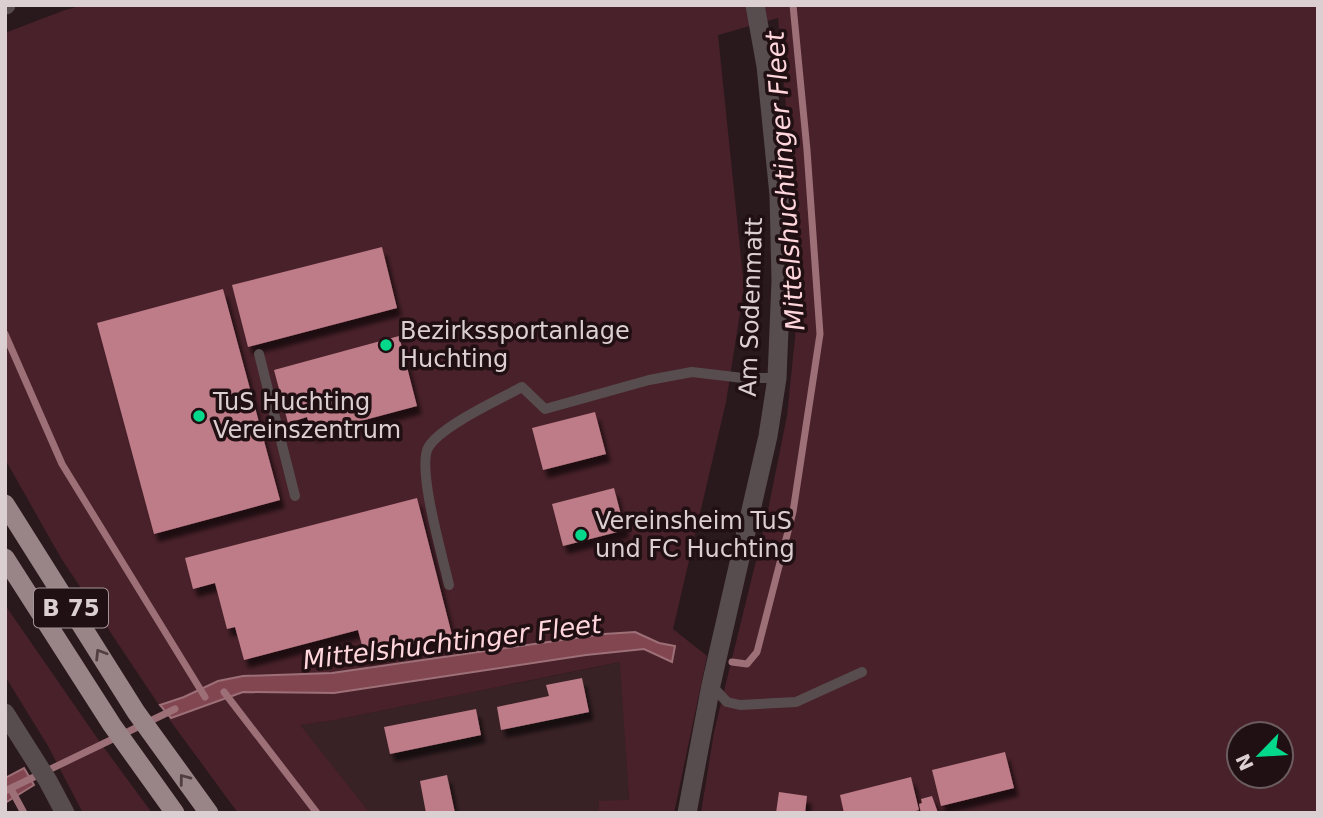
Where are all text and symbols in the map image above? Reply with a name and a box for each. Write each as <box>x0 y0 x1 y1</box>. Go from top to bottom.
water label: Mittelshuchtinger Fleet <box>760 29 810 332</box>
street label: Am Sodenmatt <box>734 217 768 397</box>
place label: Bezirkssportanlage Huchting <box>400 317 630 373</box>
marker: Bezirkssportanlage Huchting <box>378 337 394 353</box>
place label: TuS Huchting Vereinszentrum <box>212 388 401 444</box>
marker: TuS Huchting Vereinszentrum <box>191 408 207 424</box>
place label: Vereinsheim TuS und FC Huchting <box>595 507 795 563</box>
marker: Vereinsheim TuS und FC Huchting <box>573 527 589 543</box>
road number: B 75 <box>34 588 108 628</box>
water label: Mittelshuchtinger Fleet <box>301 609 604 675</box>
one-way arrow <box>95 649 108 662</box>
north arrow <box>1225 720 1295 790</box>
text: N <box>1231 750 1258 774</box>
one-way arrow <box>179 774 192 786</box>

